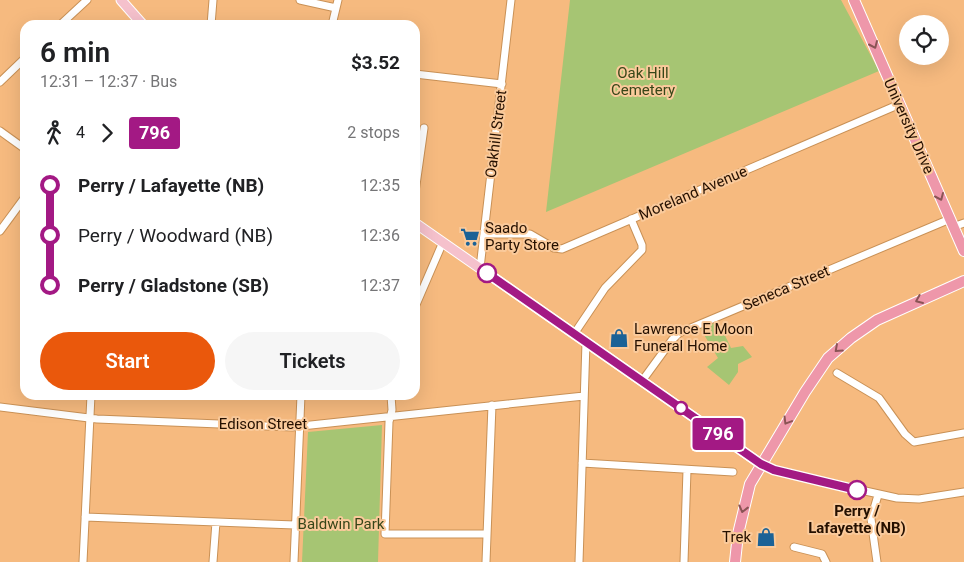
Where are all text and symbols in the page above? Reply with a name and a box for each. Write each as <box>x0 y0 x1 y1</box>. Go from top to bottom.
map controls <box>899 15 949 65</box>
button: locate <box>899 15 949 65</box>
text: 6 min <box>40 36 110 69</box>
one-way arrow <box>867 40 878 49</box>
text: $3.52 <box>351 51 400 74</box>
park label: Oak Hill Cemetery <box>611 64 675 99</box>
text: 12:31 – 12:37 · Bus <box>40 72 177 91</box>
street label: University Drive <box>880 75 938 177</box>
street label: Oakhill Street <box>482 89 510 179</box>
icon: walk <box>40 119 68 147</box>
icon: forward <box>93 119 121 147</box>
text: 796 <box>139 122 170 143</box>
text: 4 <box>76 123 85 142</box>
text: 2 stops <box>347 123 400 142</box>
street label: Moreland Avenue <box>636 162 750 224</box>
text: Perry / Lafayette (NB) <box>78 174 264 197</box>
text: 12:35 <box>360 176 400 195</box>
one-way arrow <box>934 192 945 201</box>
place label: Saado Party Store <box>485 219 559 254</box>
text: Perry / Woodward (NB) <box>78 224 273 247</box>
text: 12:36 <box>360 226 400 245</box>
supermarket icon: Saado Party Store <box>459 226 481 248</box>
street label: Seneca Street <box>740 262 832 314</box>
unlabelled marker <box>477 263 497 283</box>
text: Perry / Gladstone (SB) <box>78 274 269 297</box>
text: 12:37 <box>360 276 400 295</box>
one-way arrow <box>915 294 924 305</box>
place label: Lawrence E Moon Funeral Home <box>634 320 753 355</box>
shop icon: Lawrence E Moon Funeral Home <box>608 327 630 349</box>
button: Start <box>40 332 215 390</box>
button: Tickets <box>225 332 400 390</box>
one-way arrow <box>835 343 844 352</box>
unlabelled marker <box>674 401 688 415</box>
street label: Edison Street <box>219 415 307 433</box>
one-way arrow <box>784 416 794 425</box>
line badge: 796 <box>689 418 747 450</box>
text: 796 <box>703 423 733 444</box>
marker: Perry / Lafayette (NB) <box>847 480 867 500</box>
place label: Perry / Lafayette (NB) <box>808 502 906 537</box>
one-way arrow <box>738 504 749 513</box>
park label: Baldwin Park <box>298 515 385 533</box>
shop icon: Trek <box>755 526 777 548</box>
place label: Trek <box>722 528 751 546</box>

